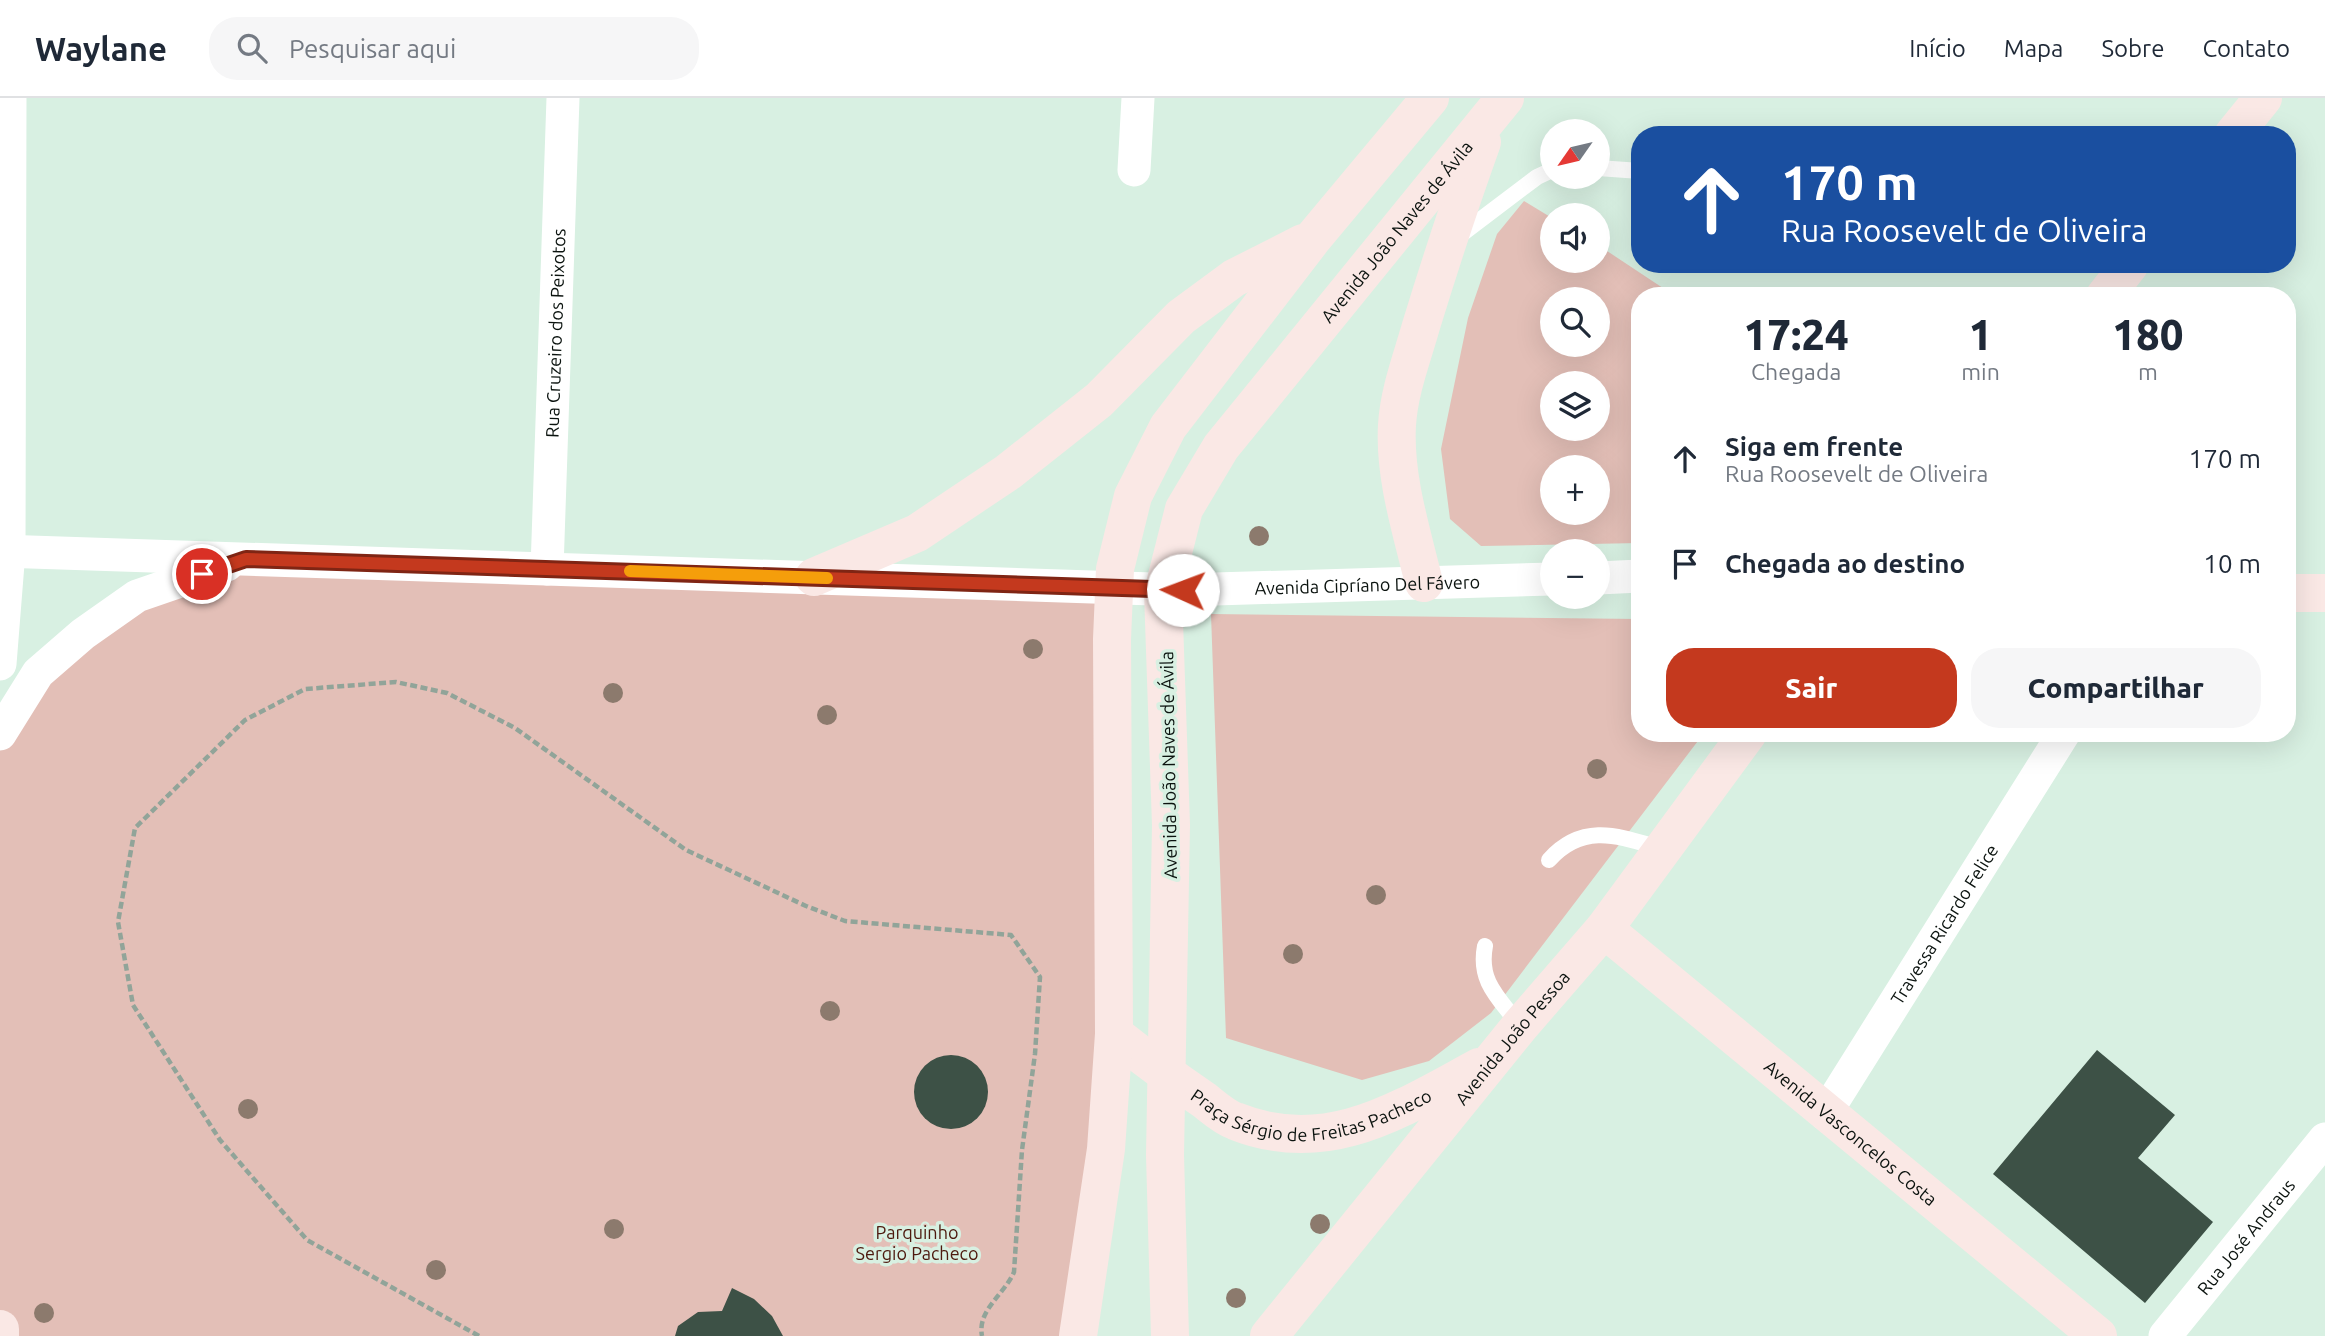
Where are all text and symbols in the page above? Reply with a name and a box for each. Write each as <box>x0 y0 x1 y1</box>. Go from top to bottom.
search box <box>209 17 699 80</box>
icon: search <box>233 29 271 67</box>
text: Waylane <box>35 30 167 67</box>
text: Pesquisar aqui <box>289 34 456 63</box>
text: Início <box>1909 35 1966 62</box>
text: Mapa <box>2004 35 2063 62</box>
text: Sobre <box>2101 35 2164 62</box>
text: Contato <box>2202 35 2290 62</box>
north arrow <box>1540 119 1610 189</box>
map controls <box>1540 119 1610 609</box>
street label: Avenida João Naves de Ávila <box>1317 137 1476 326</box>
icon: ahead <box>1666 154 1757 245</box>
text: 170 m <box>1781 154 1918 209</box>
button: sound <box>1540 203 1610 273</box>
text: Rua Roosevelt de Oliveira <box>1781 212 2148 248</box>
street label: Rua Cruzeiro dos Peixotos <box>541 228 569 438</box>
button: search <box>1540 287 1610 357</box>
text: 17:24 <box>1744 311 1849 358</box>
text: 1 <box>1969 311 1992 358</box>
text: 180 <box>2112 311 2183 358</box>
text: Chegada <box>1751 359 1841 384</box>
text: min <box>1961 359 2000 384</box>
text: m <box>2138 359 2158 384</box>
button: layers <box>1540 371 1610 441</box>
text: Siga em frente <box>1725 432 1903 461</box>
icon: ahead <box>1666 440 1704 478</box>
text: 170 m <box>2189 444 2261 473</box>
button: + <box>1540 455 1610 525</box>
text: Rua Roosevelt de Oliveira <box>1725 461 1988 486</box>
button: − <box>1540 539 1610 609</box>
pin <box>172 544 232 604</box>
icon: arrive <box>1666 545 1704 583</box>
text: Chegada ao destino <box>1725 549 1965 578</box>
text: 10 m <box>2203 549 2261 578</box>
position arrow <box>1146 553 1220 627</box>
icon: arrive <box>183 555 221 593</box>
street label: Avenida Cipríano Del Fávero <box>1254 571 1480 598</box>
button: Sair <box>1666 648 1957 728</box>
button: Compartilhar <box>1971 648 2261 728</box>
street label: Avenida João Naves de Ávila <box>1155 651 1180 879</box>
street label: Travessa Ricardo Felice <box>1886 841 2002 1008</box>
street label: Avenida João Pessoa <box>1451 967 1573 1108</box>
street label: Avenida Vasconcelos Costa <box>1761 1056 1941 1209</box>
street label: Praça Sérgio de Freitas Pacheco <box>1185 1078 1439 1100</box>
text: Praça Sérgio de Freitas Pacheco <box>1188 1084 1434 1144</box>
street label: Rua José Andraus <box>2193 1175 2299 1298</box>
park label: Parquinho Sergio Pacheco <box>856 1222 978 1263</box>

